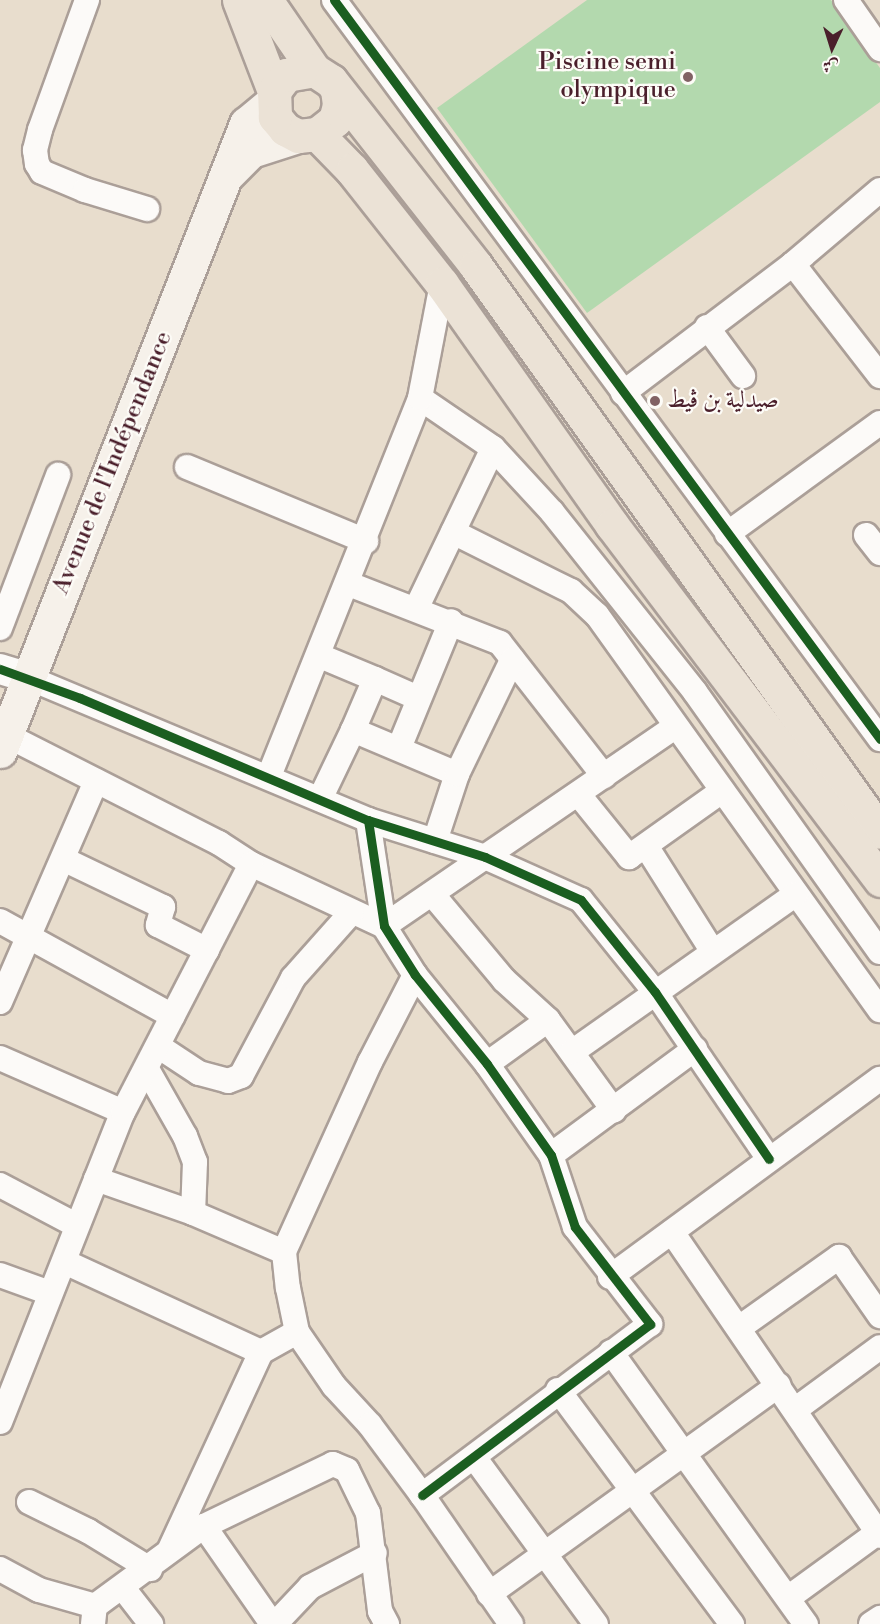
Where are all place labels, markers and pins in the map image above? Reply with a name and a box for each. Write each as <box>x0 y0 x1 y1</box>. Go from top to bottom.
place label: Piscine semi olympique <box>538 49 676 105</box>
marker: Piscine semi olympique <box>681 70 695 84</box>
place label: صيدلية بن ڤيط <box>667 387 779 415</box>
marker: صيدلية بن ڤيط <box>648 394 662 408</box>

